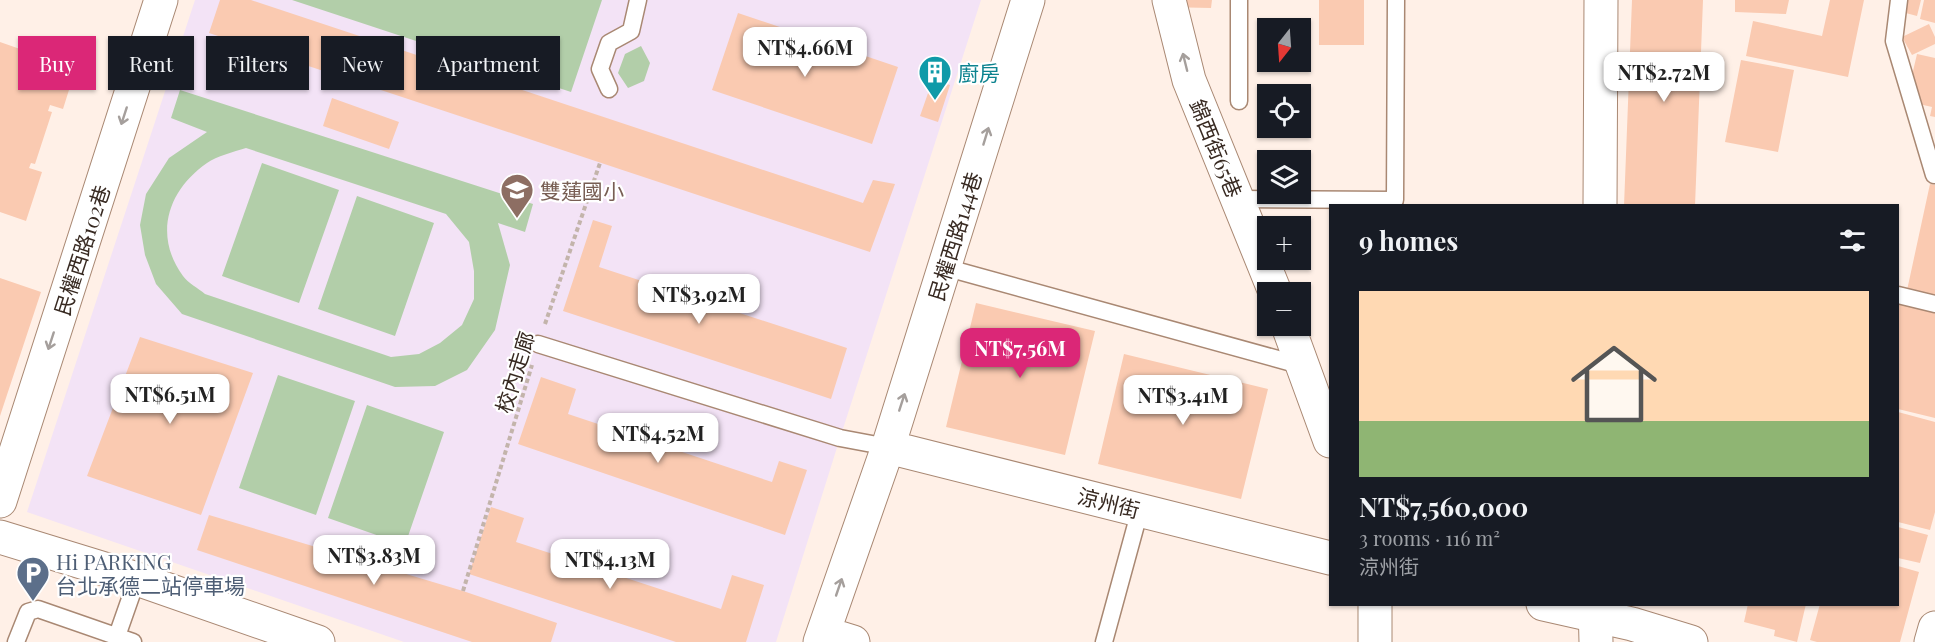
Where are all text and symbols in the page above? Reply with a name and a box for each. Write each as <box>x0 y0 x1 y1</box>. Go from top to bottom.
north arrow <box>1257 18 1311 72</box>
map controls <box>1257 18 1311 336</box>
pin: NT$4.66M <box>743 27 867 78</box>
text: NT$4.66M <box>757 33 853 60</box>
chip: Buy <box>18 36 96 90</box>
chip: Rent <box>108 36 194 90</box>
chip: Filters <box>206 36 309 90</box>
chip: New <box>321 36 404 90</box>
chip: Apartment <box>416 36 560 90</box>
pin: NT$2.72M <box>1602 52 1726 103</box>
one-way arrow <box>1178 53 1190 72</box>
building icon: 廚房 <box>917 54 953 101</box>
place label: 廚房 <box>958 58 1000 86</box>
text: NT$2.72M <box>1618 58 1710 85</box>
button: locate <box>1257 84 1311 138</box>
street label: 錦西街65巷 <box>1185 95 1249 201</box>
one-way arrow <box>118 106 129 125</box>
one-way arrow <box>981 127 992 146</box>
button: layers <box>1257 150 1311 204</box>
street label: 民權西路144巷 <box>921 168 987 304</box>
school or university icon: 雙蓮國小 <box>499 172 535 219</box>
place label: 雙蓮國小 <box>540 176 624 204</box>
street label: 民權西路102巷 <box>47 181 115 319</box>
button: + <box>1257 216 1311 270</box>
text: 9 homes <box>1359 223 1458 258</box>
icon: filters <box>1836 224 1869 257</box>
pin: NT$3.92M <box>637 274 761 325</box>
text: NT$3.92M <box>652 280 746 307</box>
button: − <box>1257 282 1311 336</box>
street label: 校內走廊 <box>488 328 540 416</box>
pin: NT$7.56M <box>958 328 1082 379</box>
icon: home <box>1560 330 1668 438</box>
one-way arrow <box>45 331 56 350</box>
text: NT$7.56M <box>974 334 1066 361</box>
pin: NT$6.51M <box>108 374 232 425</box>
pin: NT$3.41M <box>1121 375 1245 426</box>
text: NT$6.51M <box>124 380 216 407</box>
text: NT$3.41M <box>1137 381 1229 408</box>
one-way arrow <box>897 393 908 412</box>
pin: NT$4.52M <box>596 413 720 464</box>
text: NT$4.52M <box>611 419 705 446</box>
street label: 涼州街 <box>1075 481 1143 523</box>
text: NT$7,560,000 <box>1359 489 1528 524</box>
text: 3 rooms · 116 m² <box>1359 524 1500 551</box>
pin: NT$3.83M <box>312 535 436 586</box>
pin: NT$4.13M <box>548 539 672 590</box>
text: NT$3.83M <box>327 541 421 568</box>
text: NT$4.13M <box>564 545 656 572</box>
place label: Hi PARKING 台北承德二站停車場 <box>56 547 245 599</box>
text: 涼州街 <box>1359 552 1419 579</box>
parking icon: Hi PARKING 台北承德二站停車場 <box>15 555 51 602</box>
one-way arrow <box>835 578 846 597</box>

